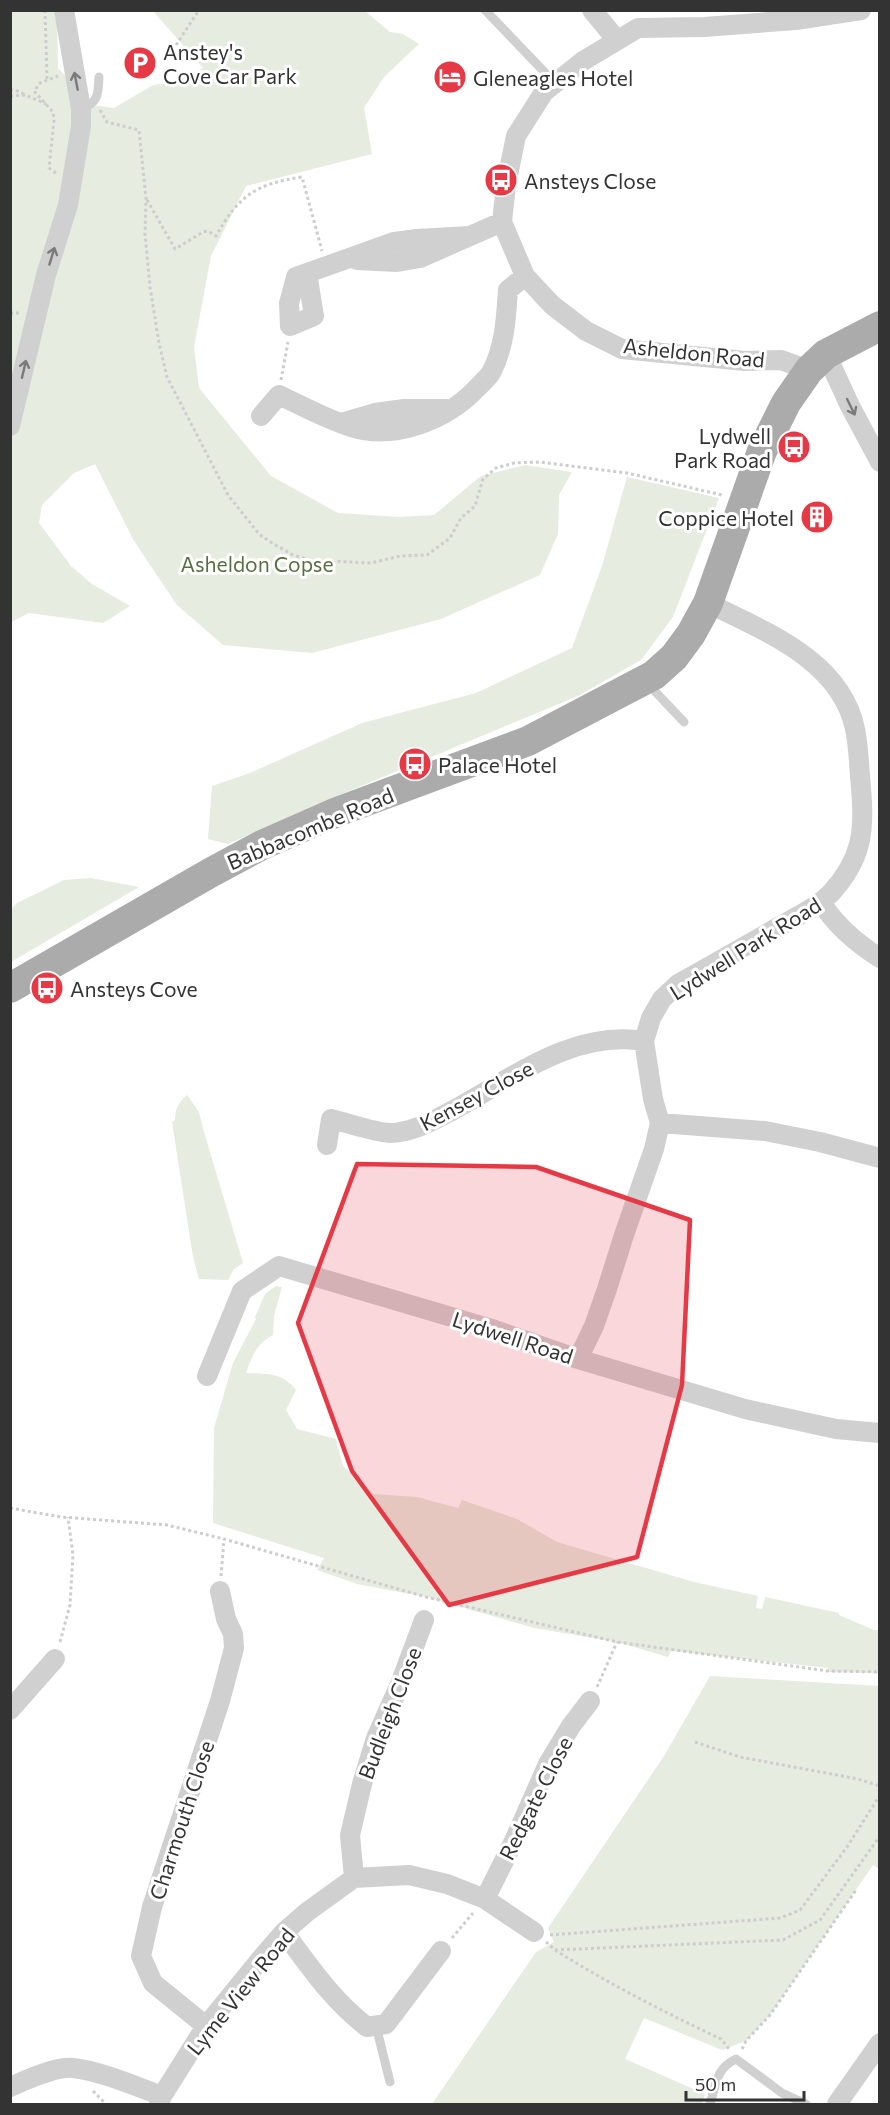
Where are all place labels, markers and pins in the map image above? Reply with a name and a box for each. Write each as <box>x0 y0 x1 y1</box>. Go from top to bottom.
place label: Anstey's Cove Car Park <box>163 39 297 88</box>
parking icon: Anstey's Cove Car Park <box>122 45 158 81</box>
hotel icon: Gleneagles Hotel <box>432 59 468 95</box>
place label: Gleneagles Hotel <box>473 65 633 90</box>
bus stop icon: Ansteys Close <box>483 162 519 198</box>
place label: Ansteys Close <box>524 168 656 193</box>
place label: Lydwell Park Road <box>674 423 771 472</box>
bus stop icon: Lydwell Park Road <box>776 429 812 465</box>
building icon: Coppice Hotel <box>799 499 835 535</box>
place label: Coppice Hotel <box>658 505 794 530</box>
bus stop icon: Palace Hotel <box>397 746 433 782</box>
place label: Palace Hotel <box>438 752 557 777</box>
bus stop icon: Ansteys Cove <box>29 970 65 1006</box>
place label: Ansteys Cove <box>70 976 198 1001</box>

